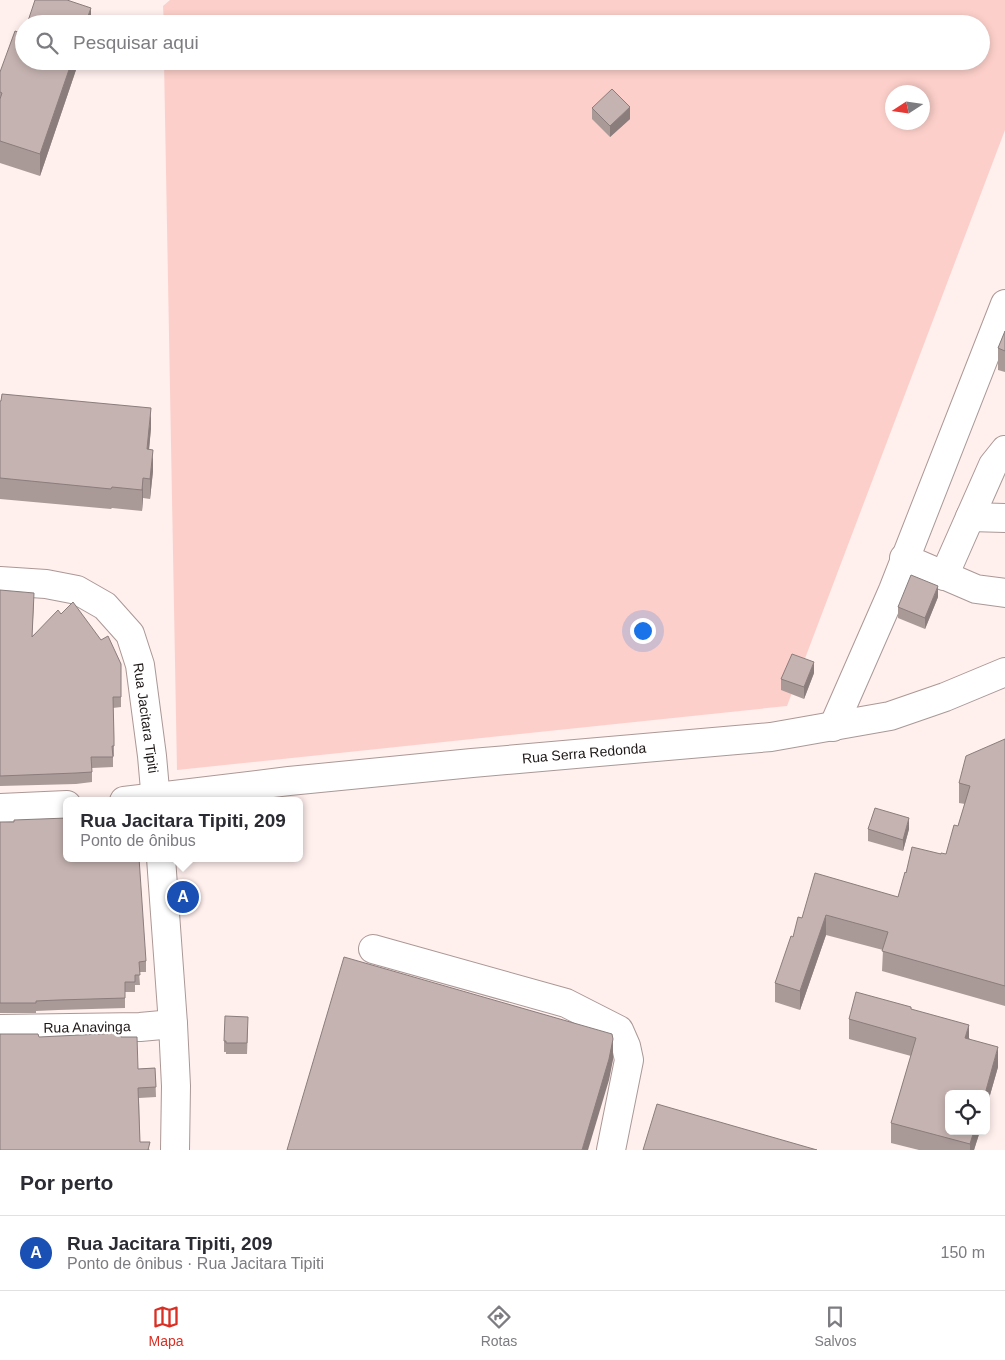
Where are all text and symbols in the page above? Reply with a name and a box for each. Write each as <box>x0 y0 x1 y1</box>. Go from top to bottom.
search box <box>15 15 990 70</box>
icon: search <box>33 29 61 57</box>
text: Pesquisar aqui <box>73 32 199 53</box>
north arrow <box>885 85 930 130</box>
your location <box>630 618 656 644</box>
street label: Rua Jacitara Tipiti <box>130 662 162 774</box>
street label: Rua Serra Redonda <box>521 740 647 766</box>
popup <box>63 797 303 862</box>
text: Rua Jacitara Tipiti, 209 <box>80 810 286 831</box>
text: Ponto de ônibus <box>80 832 196 849</box>
pin: A <box>167 878 199 916</box>
street label: Rua Anavinga <box>43 1018 131 1036</box>
map controls <box>945 1090 990 1135</box>
button: locate <box>945 1090 990 1135</box>
text: Por perto <box>20 1171 113 1194</box>
text: Rua Jacitara Tipiti, 209 <box>67 1233 273 1254</box>
text: A <box>30 1244 42 1261</box>
text: 150 m <box>941 1244 985 1261</box>
text: Ponto de ônibus · Rua Jacitara Tipiti <box>67 1255 324 1272</box>
tab: Mapa <box>149 1303 184 1349</box>
tab: Rotas <box>481 1303 517 1349</box>
tab: Salvos <box>814 1303 856 1349</box>

